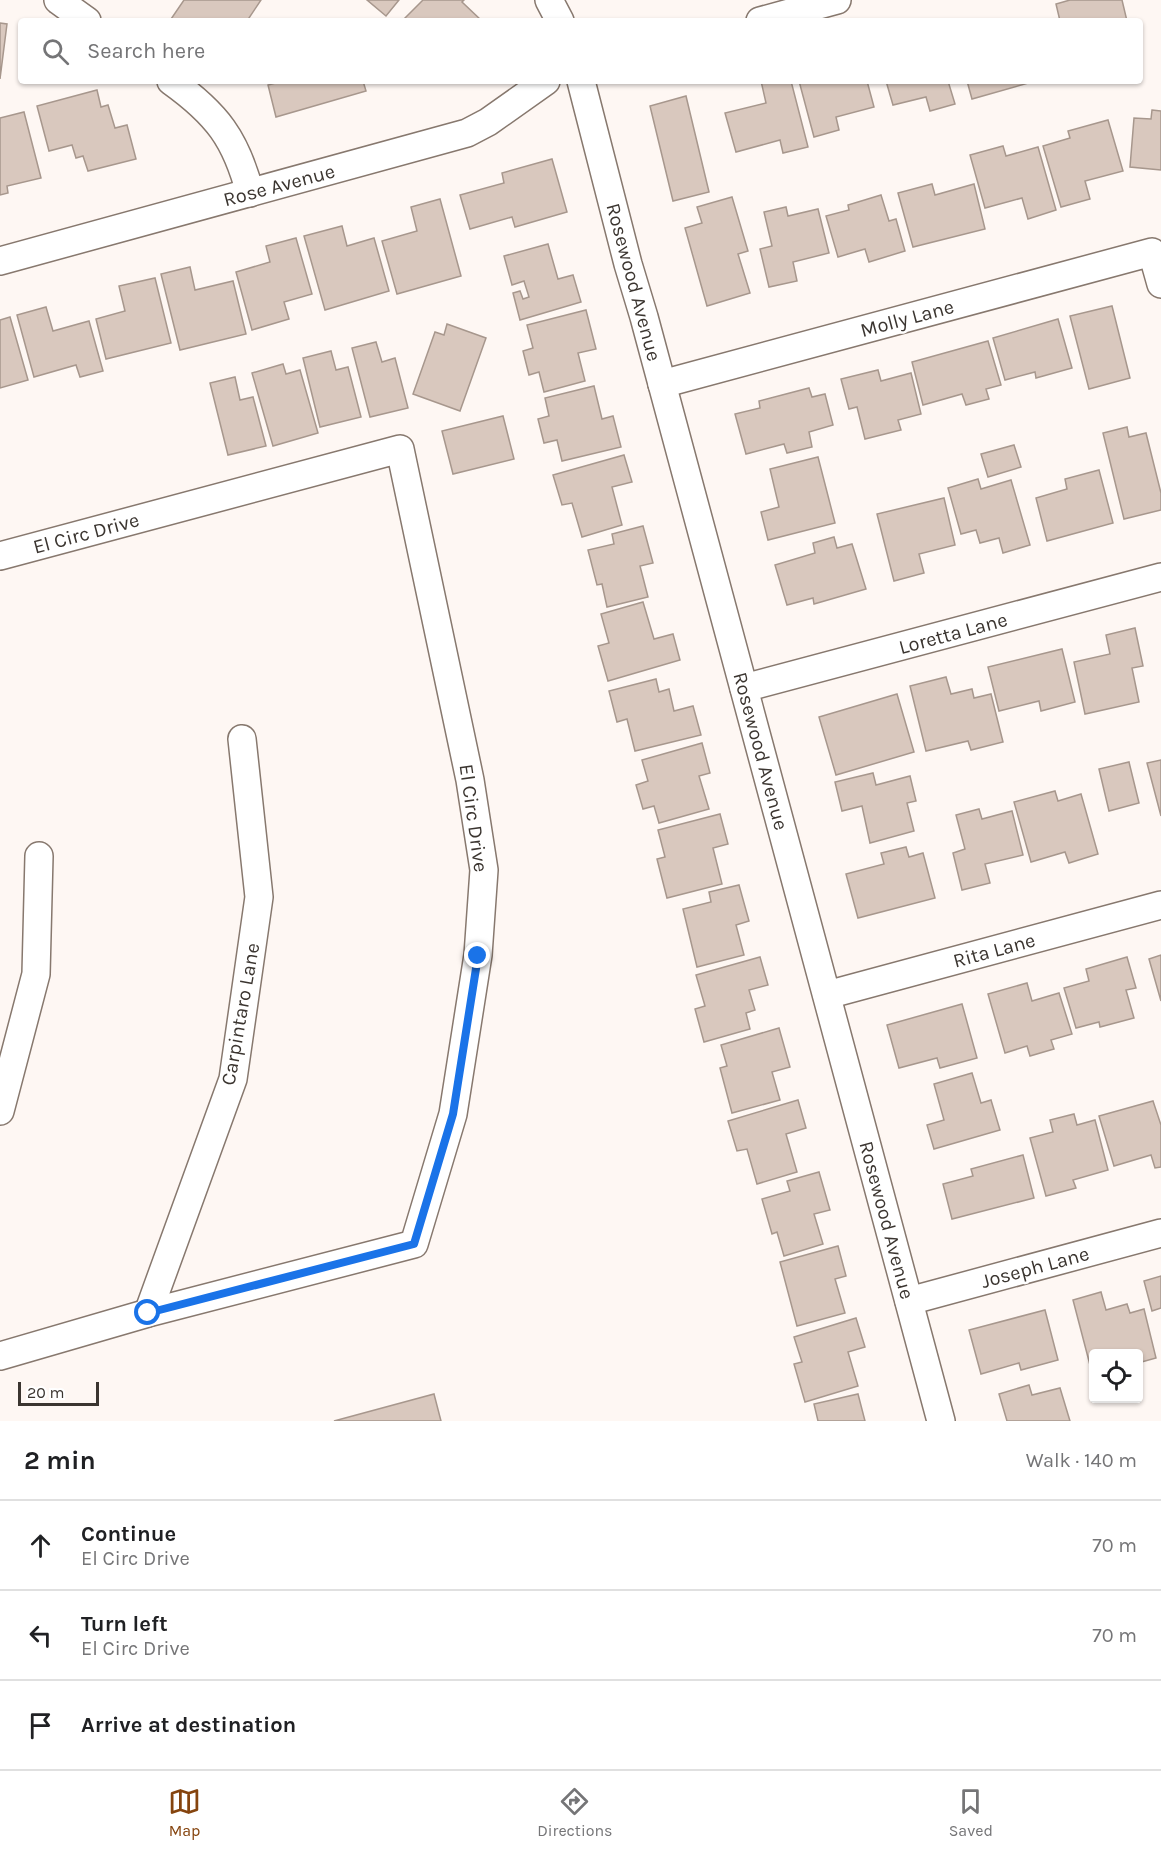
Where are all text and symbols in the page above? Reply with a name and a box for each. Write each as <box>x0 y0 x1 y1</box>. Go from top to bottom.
search box <box>18 18 1143 84</box>
icon: search <box>39 35 72 68</box>
text: Search here <box>87 38 205 64</box>
street label: Rose Avenue <box>221 160 337 211</box>
street label: Rosewood Avenue <box>601 201 666 364</box>
street label: Molly Lane <box>858 295 956 342</box>
street label: El Circ Drive <box>31 508 142 559</box>
street label: Loretta Lane <box>896 608 1010 659</box>
street label: Rosewood Avenue <box>728 670 793 833</box>
street label: El Circ Drive <box>455 763 492 874</box>
street label: Rita Lane <box>950 928 1038 972</box>
street label: Carpintaro Lane <box>217 941 264 1087</box>
route end <box>464 942 490 968</box>
street label: Rosewood Avenue <box>854 1139 919 1302</box>
street label: Joseph Lane <box>979 1242 1092 1293</box>
route start <box>134 1299 160 1325</box>
map controls <box>1089 1349 1143 1403</box>
button: locate <box>1089 1349 1143 1403</box>
scale bar <box>18 1379 99 1406</box>
text: 20 m <box>27 1383 65 1402</box>
text: 2 min <box>24 1445 96 1476</box>
text: Walk · 140 m <box>1026 1449 1137 1472</box>
text: Continue <box>81 1521 176 1547</box>
icon: ahead <box>24 1529 57 1562</box>
text: 70 m <box>1092 1534 1137 1557</box>
text: El Circ Drive <box>81 1547 190 1570</box>
text: Turn left <box>81 1611 168 1637</box>
icon: left <box>24 1619 57 1652</box>
text: 70 m <box>1092 1624 1137 1647</box>
text: El Circ Drive <box>81 1637 190 1660</box>
icon: arrive <box>24 1709 57 1742</box>
text: Arrive at destination <box>81 1712 296 1738</box>
tab: Map <box>168 1785 201 1840</box>
tab: Directions <box>537 1785 612 1840</box>
tab: Saved <box>949 1785 993 1840</box>

